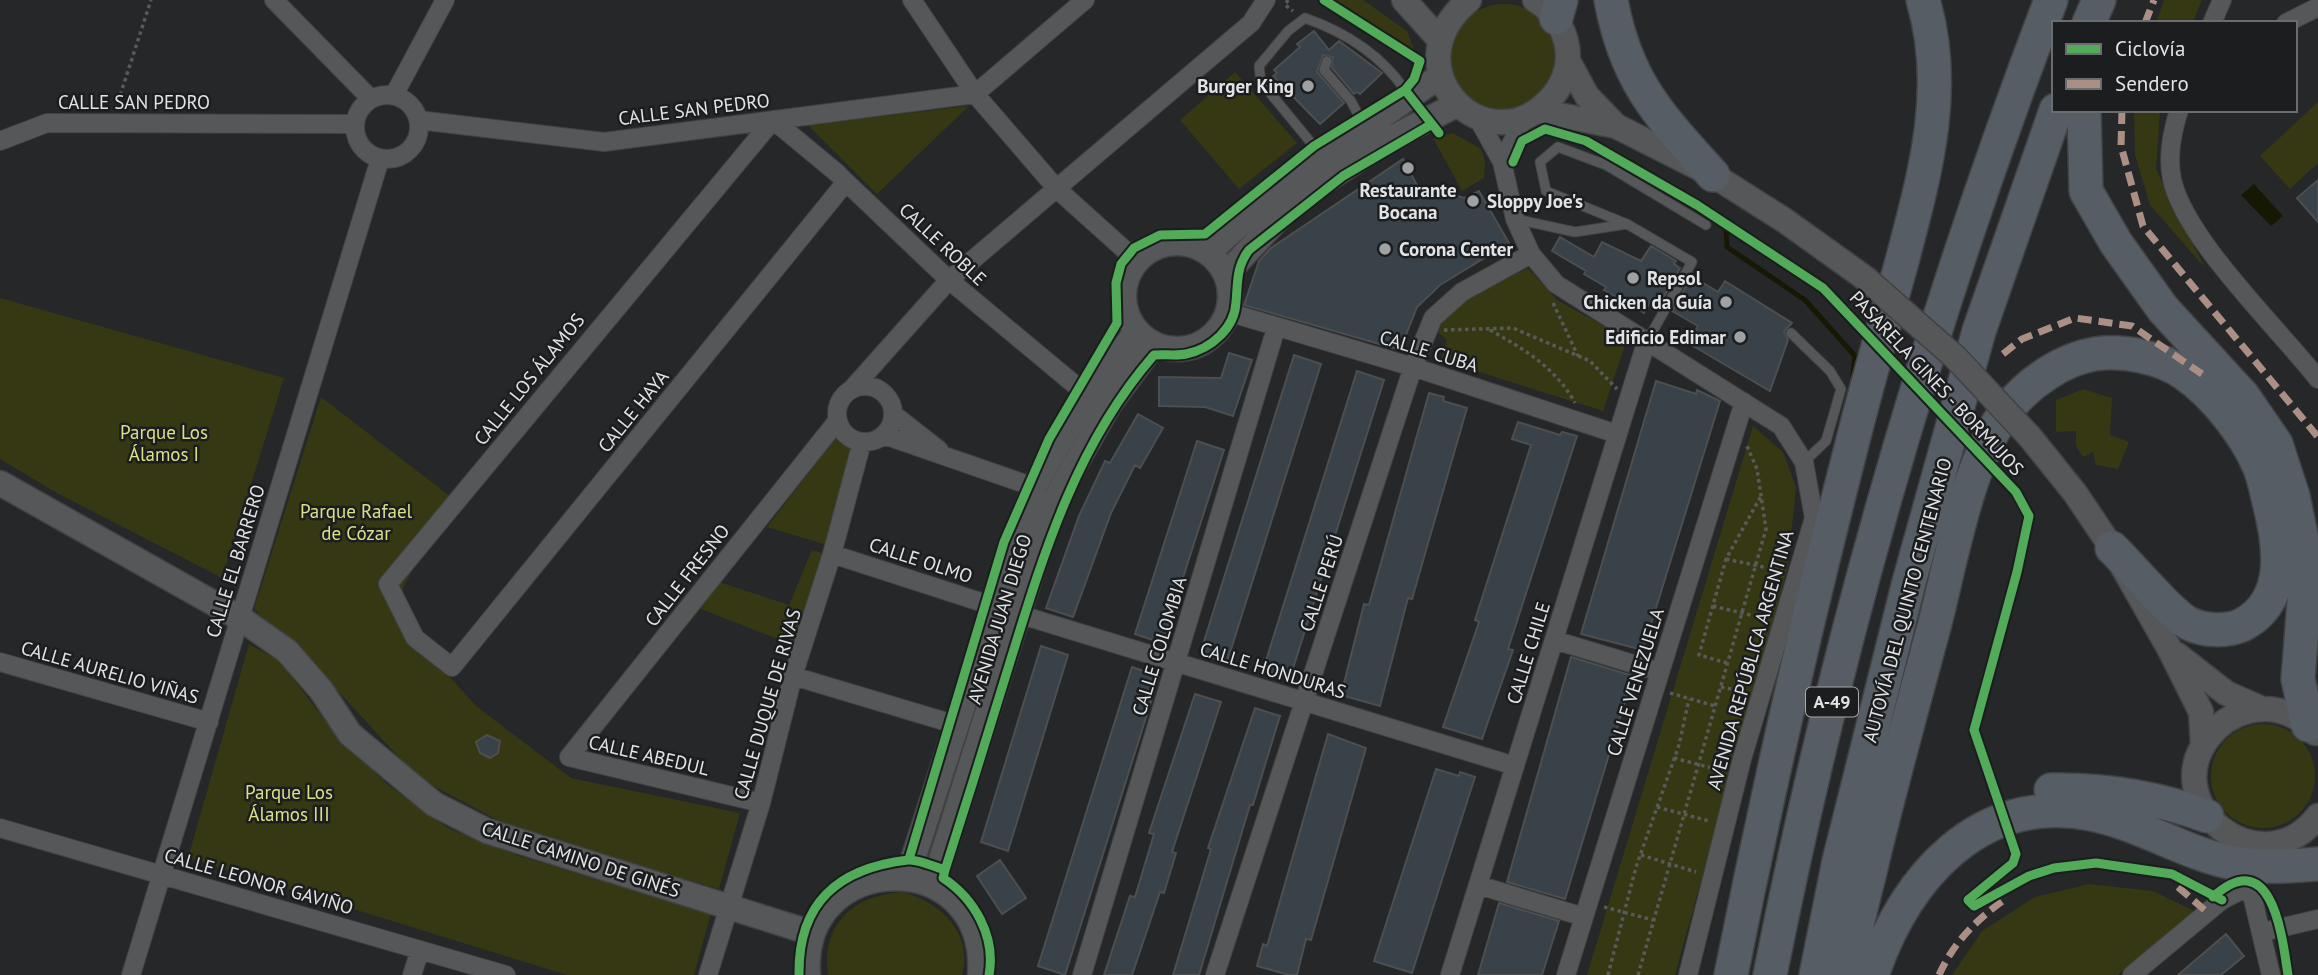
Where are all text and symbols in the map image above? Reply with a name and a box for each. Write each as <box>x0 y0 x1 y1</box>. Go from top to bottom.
legend <box>2052 21 2297 112</box>
text: Ciclovía <box>2115 35 2185 62</box>
text: Sendero <box>2115 70 2189 97</box>
place label: Burger King <box>1197 74 1294 98</box>
marker: Burger King <box>1300 78 1316 94</box>
street label: CALLE SAN PEDRO <box>617 88 771 130</box>
street label: CALLE SAN PEDRO <box>58 90 210 114</box>
marker: Restaurante Bocana <box>1400 160 1416 176</box>
place label: Restaurante Bocana <box>1359 178 1457 224</box>
place label: Sloppy Joe's <box>1487 189 1583 213</box>
marker: Sloppy Joe's <box>1465 193 1481 209</box>
street label: CALLE ROBLE <box>894 197 992 291</box>
place label: Corona Center <box>1399 237 1513 261</box>
marker: Corona Center <box>1377 241 1393 257</box>
place label: Repsol <box>1647 266 1702 290</box>
marker: Repsol <box>1625 270 1641 286</box>
street label: PASARELA GINES - BORMUJOS <box>1845 286 2029 480</box>
place label: Chicken da Guía <box>1583 290 1712 314</box>
marker: Chicken da Guía <box>1718 294 1734 310</box>
street label: CALLE LOS ÁLAMOS <box>468 308 590 450</box>
street label: CALLE CUBA <box>1377 325 1481 377</box>
place label: Edificio Edimar <box>1605 325 1726 349</box>
marker: Edificio Edimar <box>1732 329 1748 345</box>
street label: CALLE HAYA <box>592 365 674 457</box>
park label: Parque Los Álamos I <box>120 420 208 466</box>
street label: AUTOVÍA DEL QUINTO CENTENARIO <box>1857 455 1957 745</box>
street label: CALLE EL BARRERO <box>200 481 270 641</box>
park label: Parque Rafael de Cózar <box>300 499 413 545</box>
street label: CALLE FRESNO <box>640 519 734 631</box>
street label: AVENIDA REPÚBLICA ARGENTINA <box>1701 527 1799 793</box>
street label: AVENIDA JUAN DIEGO <box>962 531 1036 707</box>
street label: CALLE PERÚ <box>1294 531 1348 635</box>
street label: CALLE OLMO <box>866 532 976 588</box>
street label: CALLE COLOMBIA <box>1126 574 1192 718</box>
street label: CALLE CHILE <box>1501 599 1555 707</box>
street label: CALLE VENEZUELA <box>1601 605 1669 759</box>
street label: CALLE DUQUE DE RIVAS <box>728 606 806 802</box>
street label: CALLE AURELIO VIÑAS <box>18 635 202 709</box>
street label: CALLE HONDURAS <box>1197 636 1349 704</box>
road number: A-49 <box>1806 688 1858 716</box>
street label: CALLE ABEDUL <box>586 729 712 781</box>
park label: Parque Los Álamos III <box>245 780 333 826</box>
street label: CALLE CAMINO DE GINÉS <box>479 816 683 902</box>
street label: CALLE LEONOR GAVIÑO <box>162 843 356 919</box>

